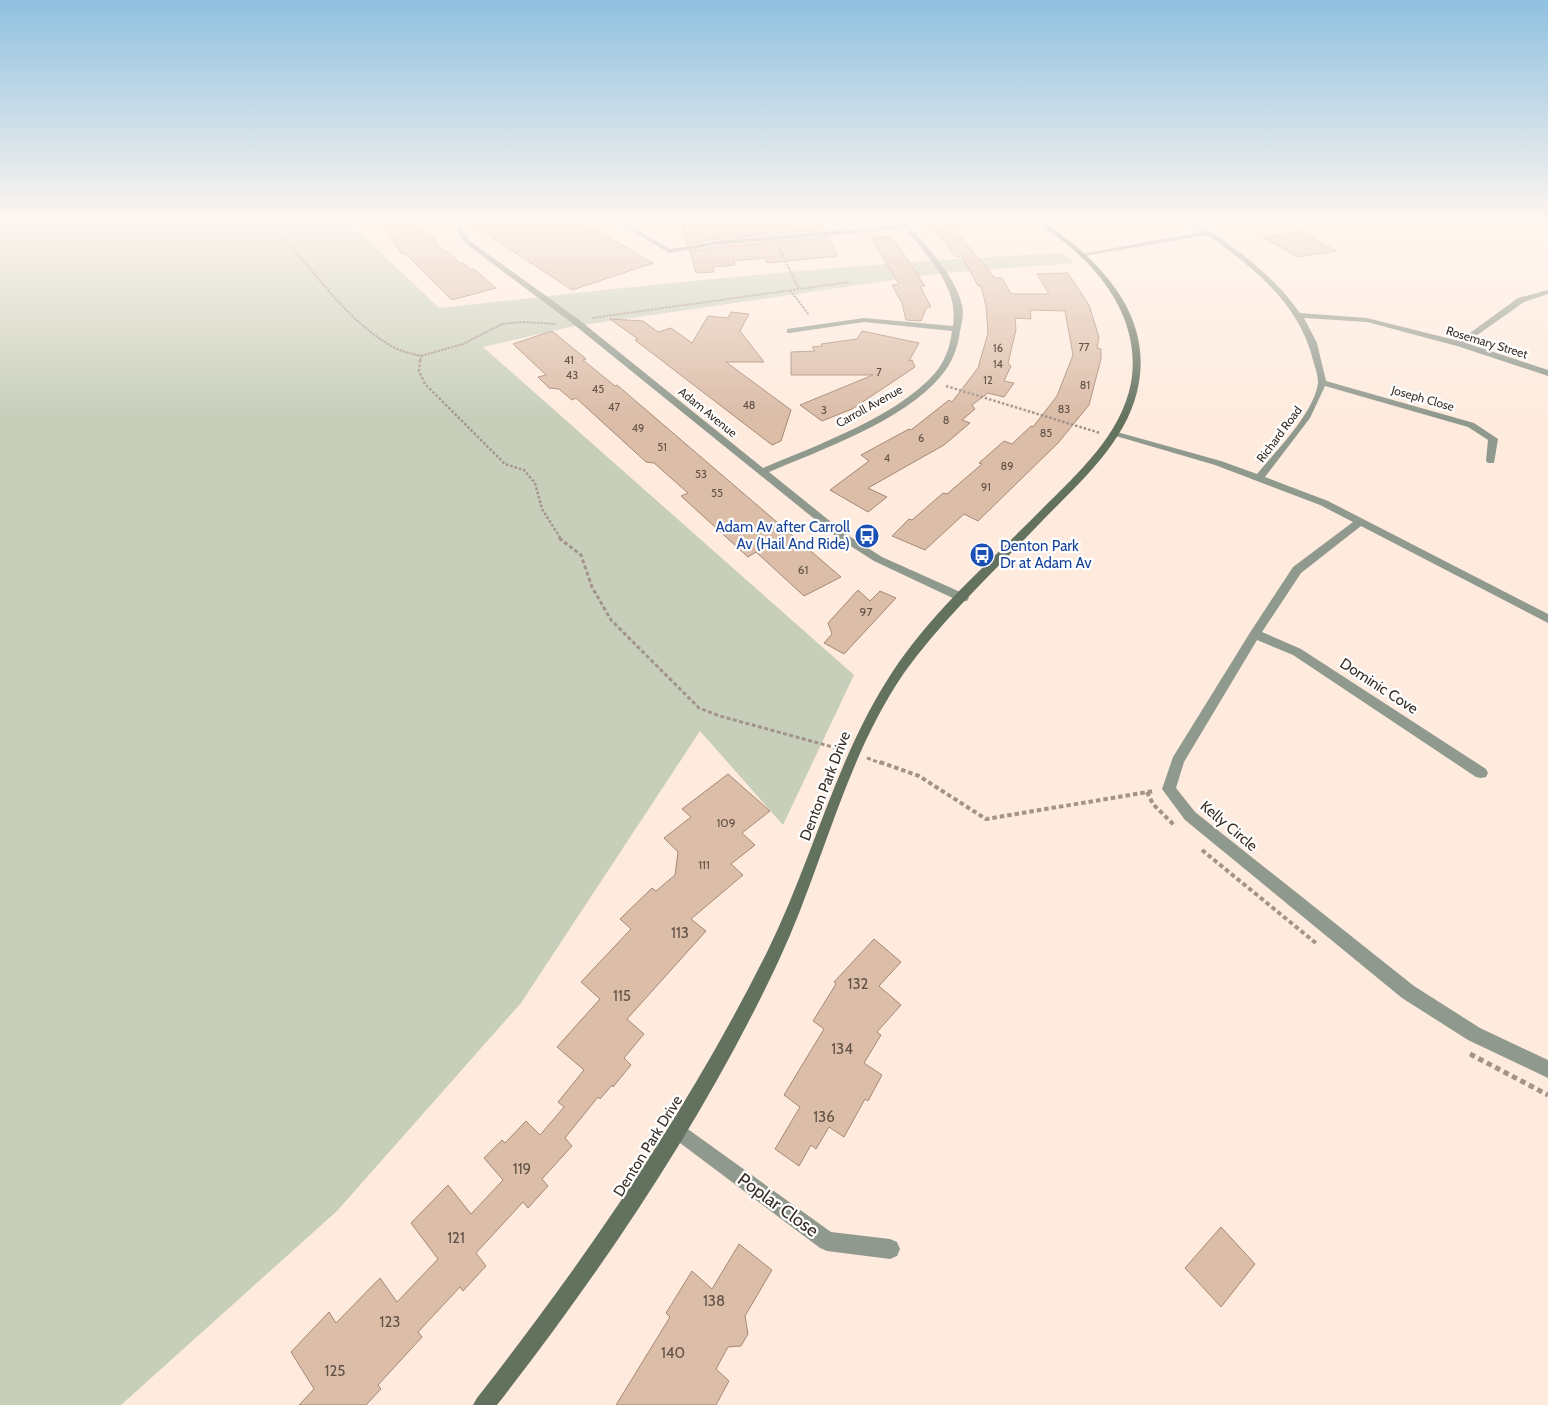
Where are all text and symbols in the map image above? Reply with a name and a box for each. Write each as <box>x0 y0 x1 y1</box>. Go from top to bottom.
street label: Rosemary Street <box>1444 322 1530 362</box>
house number: 77 <box>1078 340 1090 354</box>
house number: 16 <box>993 341 1003 355</box>
house number: 41 <box>564 353 574 367</box>
house number: 14 <box>993 357 1004 371</box>
house number: 7 <box>876 365 882 379</box>
house number: 43 <box>566 368 578 382</box>
house number: 12 <box>983 373 993 387</box>
house number: 81 <box>1080 378 1090 392</box>
house number: 45 <box>592 382 604 396</box>
street label: Carroll Avenue <box>833 382 905 430</box>
street label: Joseph Close <box>1389 382 1456 414</box>
street label: Adam Avenue <box>676 384 740 440</box>
house number: 48 <box>742 398 756 412</box>
house number: 47 <box>608 400 620 414</box>
house number: 83 <box>1058 402 1070 416</box>
house number: 3 <box>821 403 827 417</box>
street label: Richard Road <box>1253 403 1305 465</box>
house number: 8 <box>943 413 949 427</box>
house number: 49 <box>632 421 644 435</box>
house number: 85 <box>1040 426 1052 440</box>
house number: 6 <box>918 431 924 445</box>
house number: 51 <box>657 440 667 454</box>
house number: 4 <box>884 451 891 465</box>
house number: 89 <box>1001 459 1013 473</box>
house number: 53 <box>695 467 707 481</box>
house number: 91 <box>981 480 991 494</box>
house number: 55 <box>711 486 723 500</box>
place label: Adam Av after Carroll Av (Hail And Ride) <box>715 518 850 553</box>
bus stop icon: Adam Av after Carroll Av (Hail And Ride) <box>854 523 880 549</box>
place label: Denton Park Dr at Adam Av <box>1000 537 1092 572</box>
bus stop icon: Denton Park Dr at Adam Av <box>969 542 995 568</box>
house number: 61 <box>798 562 808 577</box>
house number: 97 <box>860 604 872 619</box>
street label: Dominic Cove <box>1337 654 1422 718</box>
street label: Denton Park Drive <box>796 728 854 843</box>
street label: Kelly Circle <box>1197 797 1261 855</box>
house number: 109 <box>716 815 736 830</box>
house number: 111 <box>698 857 710 872</box>
house number: 113 <box>671 924 689 942</box>
house number: 132 <box>848 975 869 993</box>
house number: 115 <box>613 987 631 1005</box>
house number: 134 <box>831 1040 853 1058</box>
street label: Denton Park Drive <box>610 1092 686 1200</box>
house number: 136 <box>813 1108 835 1126</box>
house number: 119 <box>513 1160 531 1178</box>
street label: Poplar Close <box>733 1168 823 1242</box>
house number: 121 <box>447 1229 465 1247</box>
house number: 138 <box>703 1292 725 1310</box>
house number: 123 <box>380 1313 400 1331</box>
house number: 140 <box>661 1344 685 1362</box>
house number: 125 <box>325 1362 345 1380</box>

